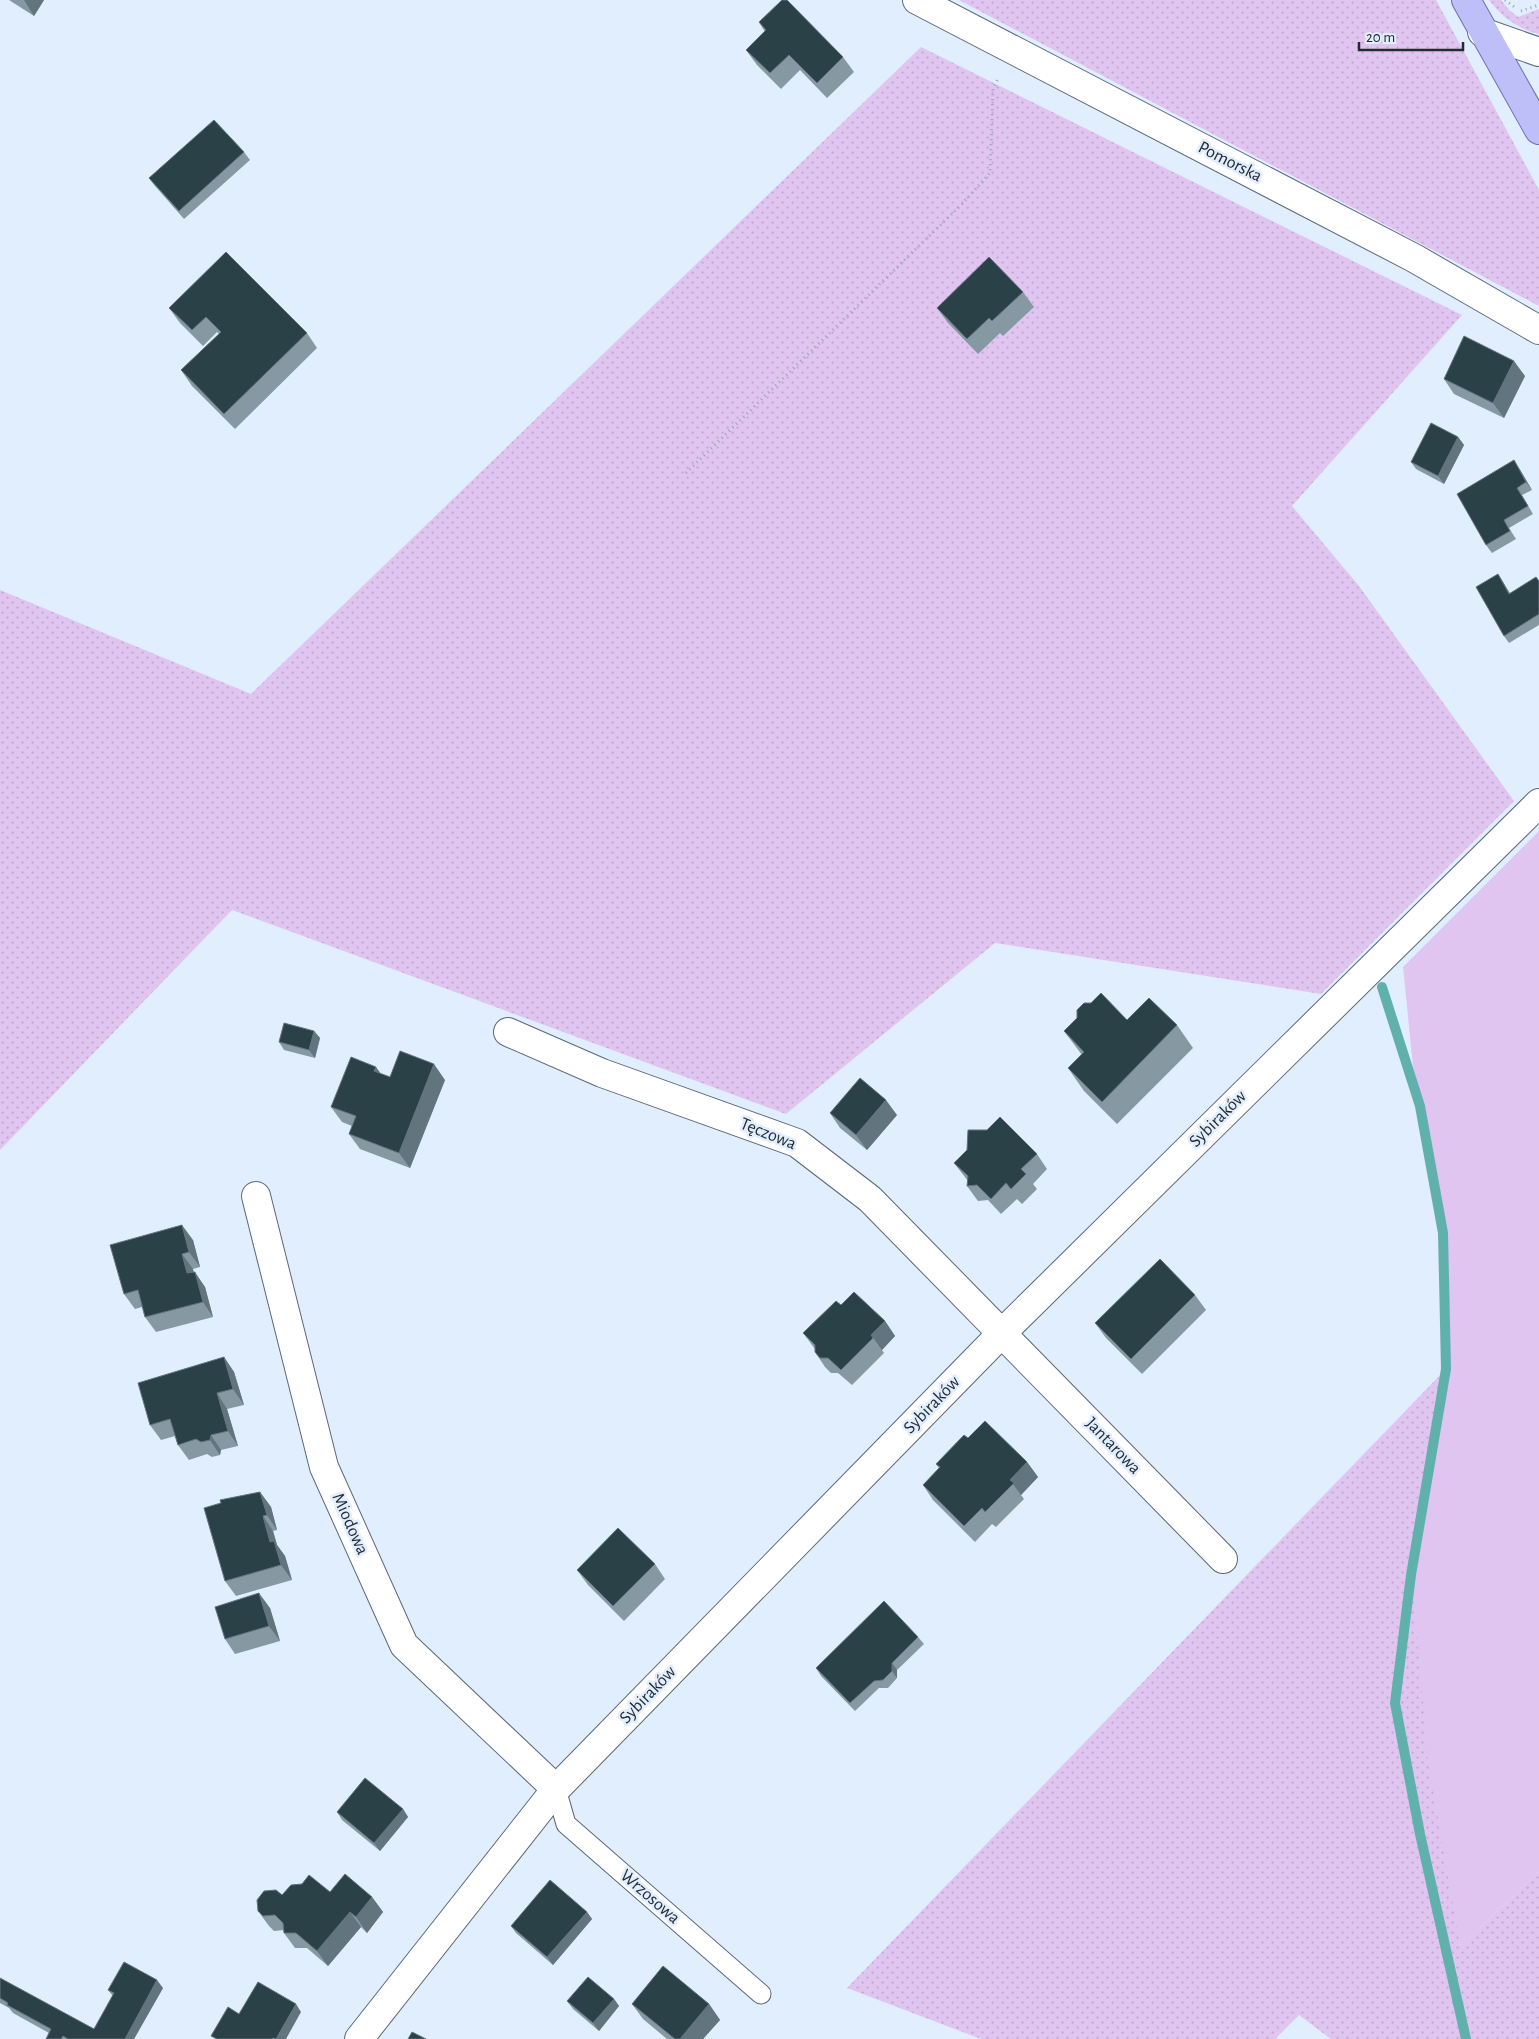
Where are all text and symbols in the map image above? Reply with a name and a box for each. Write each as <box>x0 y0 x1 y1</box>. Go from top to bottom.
scale bar <box>1359 20 1463 52</box>
text: 20 m <box>1366 30 1395 45</box>
street label: Pomorska <box>1195 138 1265 186</box>
street label: Sybiraków <box>1186 1087 1250 1151</box>
street label: Tęczowa <box>737 1115 799 1153</box>
street label: Sybiraków <box>901 1373 963 1437</box>
street label: Jantarowa <box>1082 1414 1144 1478</box>
street label: Miodowa <box>328 1490 372 1558</box>
street label: Sybiraków <box>617 1663 679 1727</box>
street label: Wrzosowa <box>617 1866 683 1928</box>

